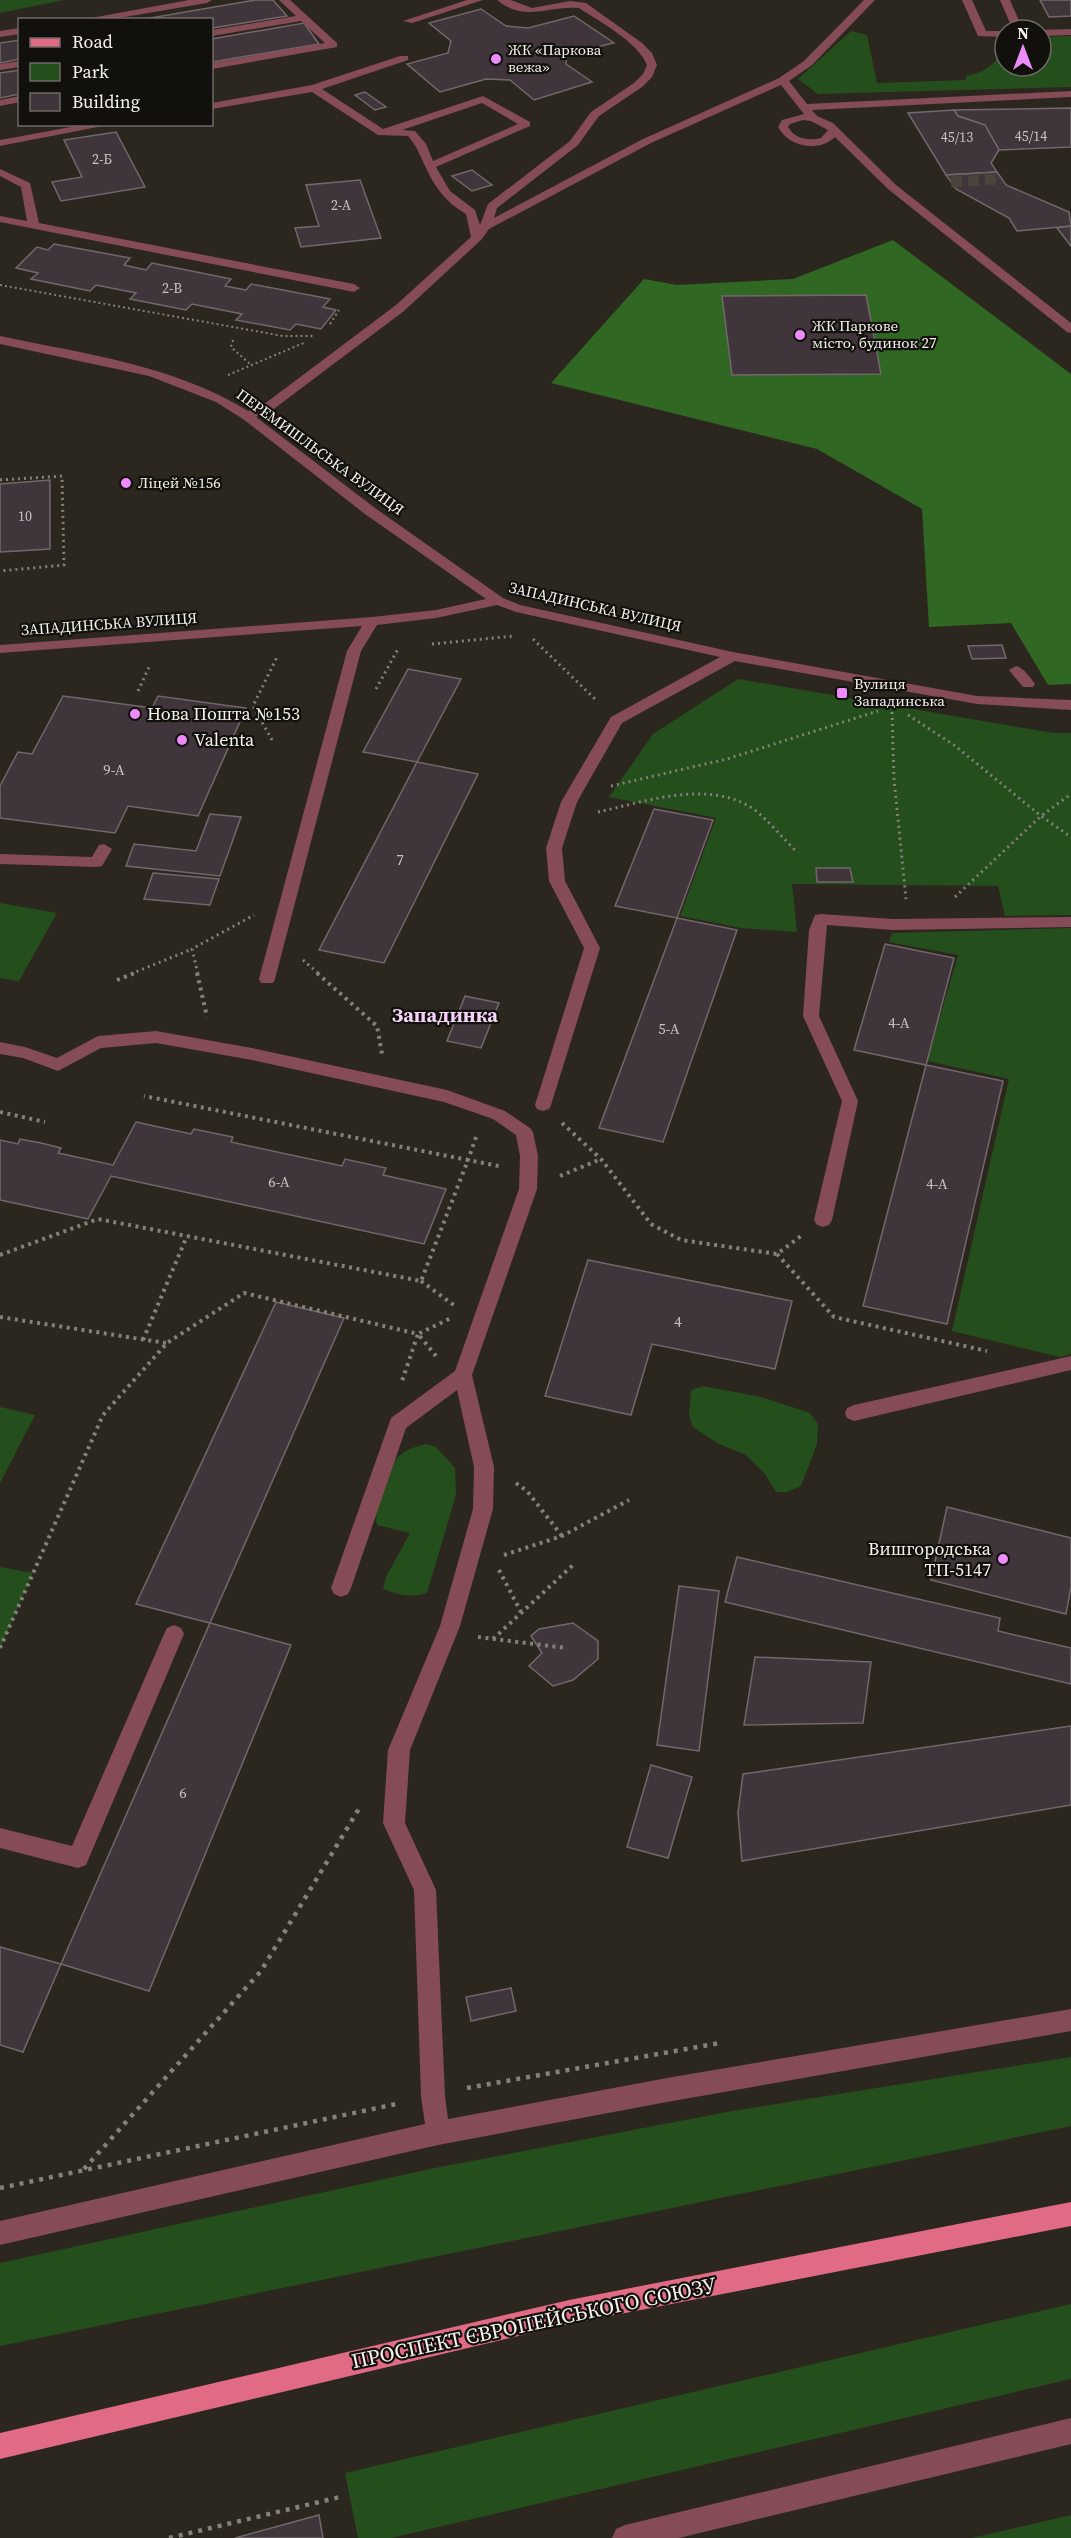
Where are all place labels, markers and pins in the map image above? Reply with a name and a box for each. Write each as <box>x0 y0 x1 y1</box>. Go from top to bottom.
place label: ЖК «Паркова вежа» <box>508 39 602 77</box>
marker: ЖК «Паркова вежа» <box>489 52 503 66</box>
place label: ЖК Паркове місто, будинок 27 <box>812 315 936 353</box>
marker: ЖК Паркове місто, будинок 27 <box>793 328 807 342</box>
place label: Ліцей №156 <box>138 472 221 493</box>
marker: Ліцей №156 <box>119 476 133 490</box>
place label: Вулиця Западинська <box>854 673 945 711</box>
marker: Вулиця Западинська <box>835 686 849 700</box>
place label: Нова Пошта №153 <box>147 701 300 726</box>
marker: Нова Пошта №153 <box>128 707 142 721</box>
place label: Valenta <box>194 727 255 752</box>
marker: Valenta <box>175 733 189 747</box>
place label: Вишгородська ТП-5147 <box>868 1536 992 1582</box>
marker: Вишгородська ТП-5147 <box>996 1552 1010 1566</box>

